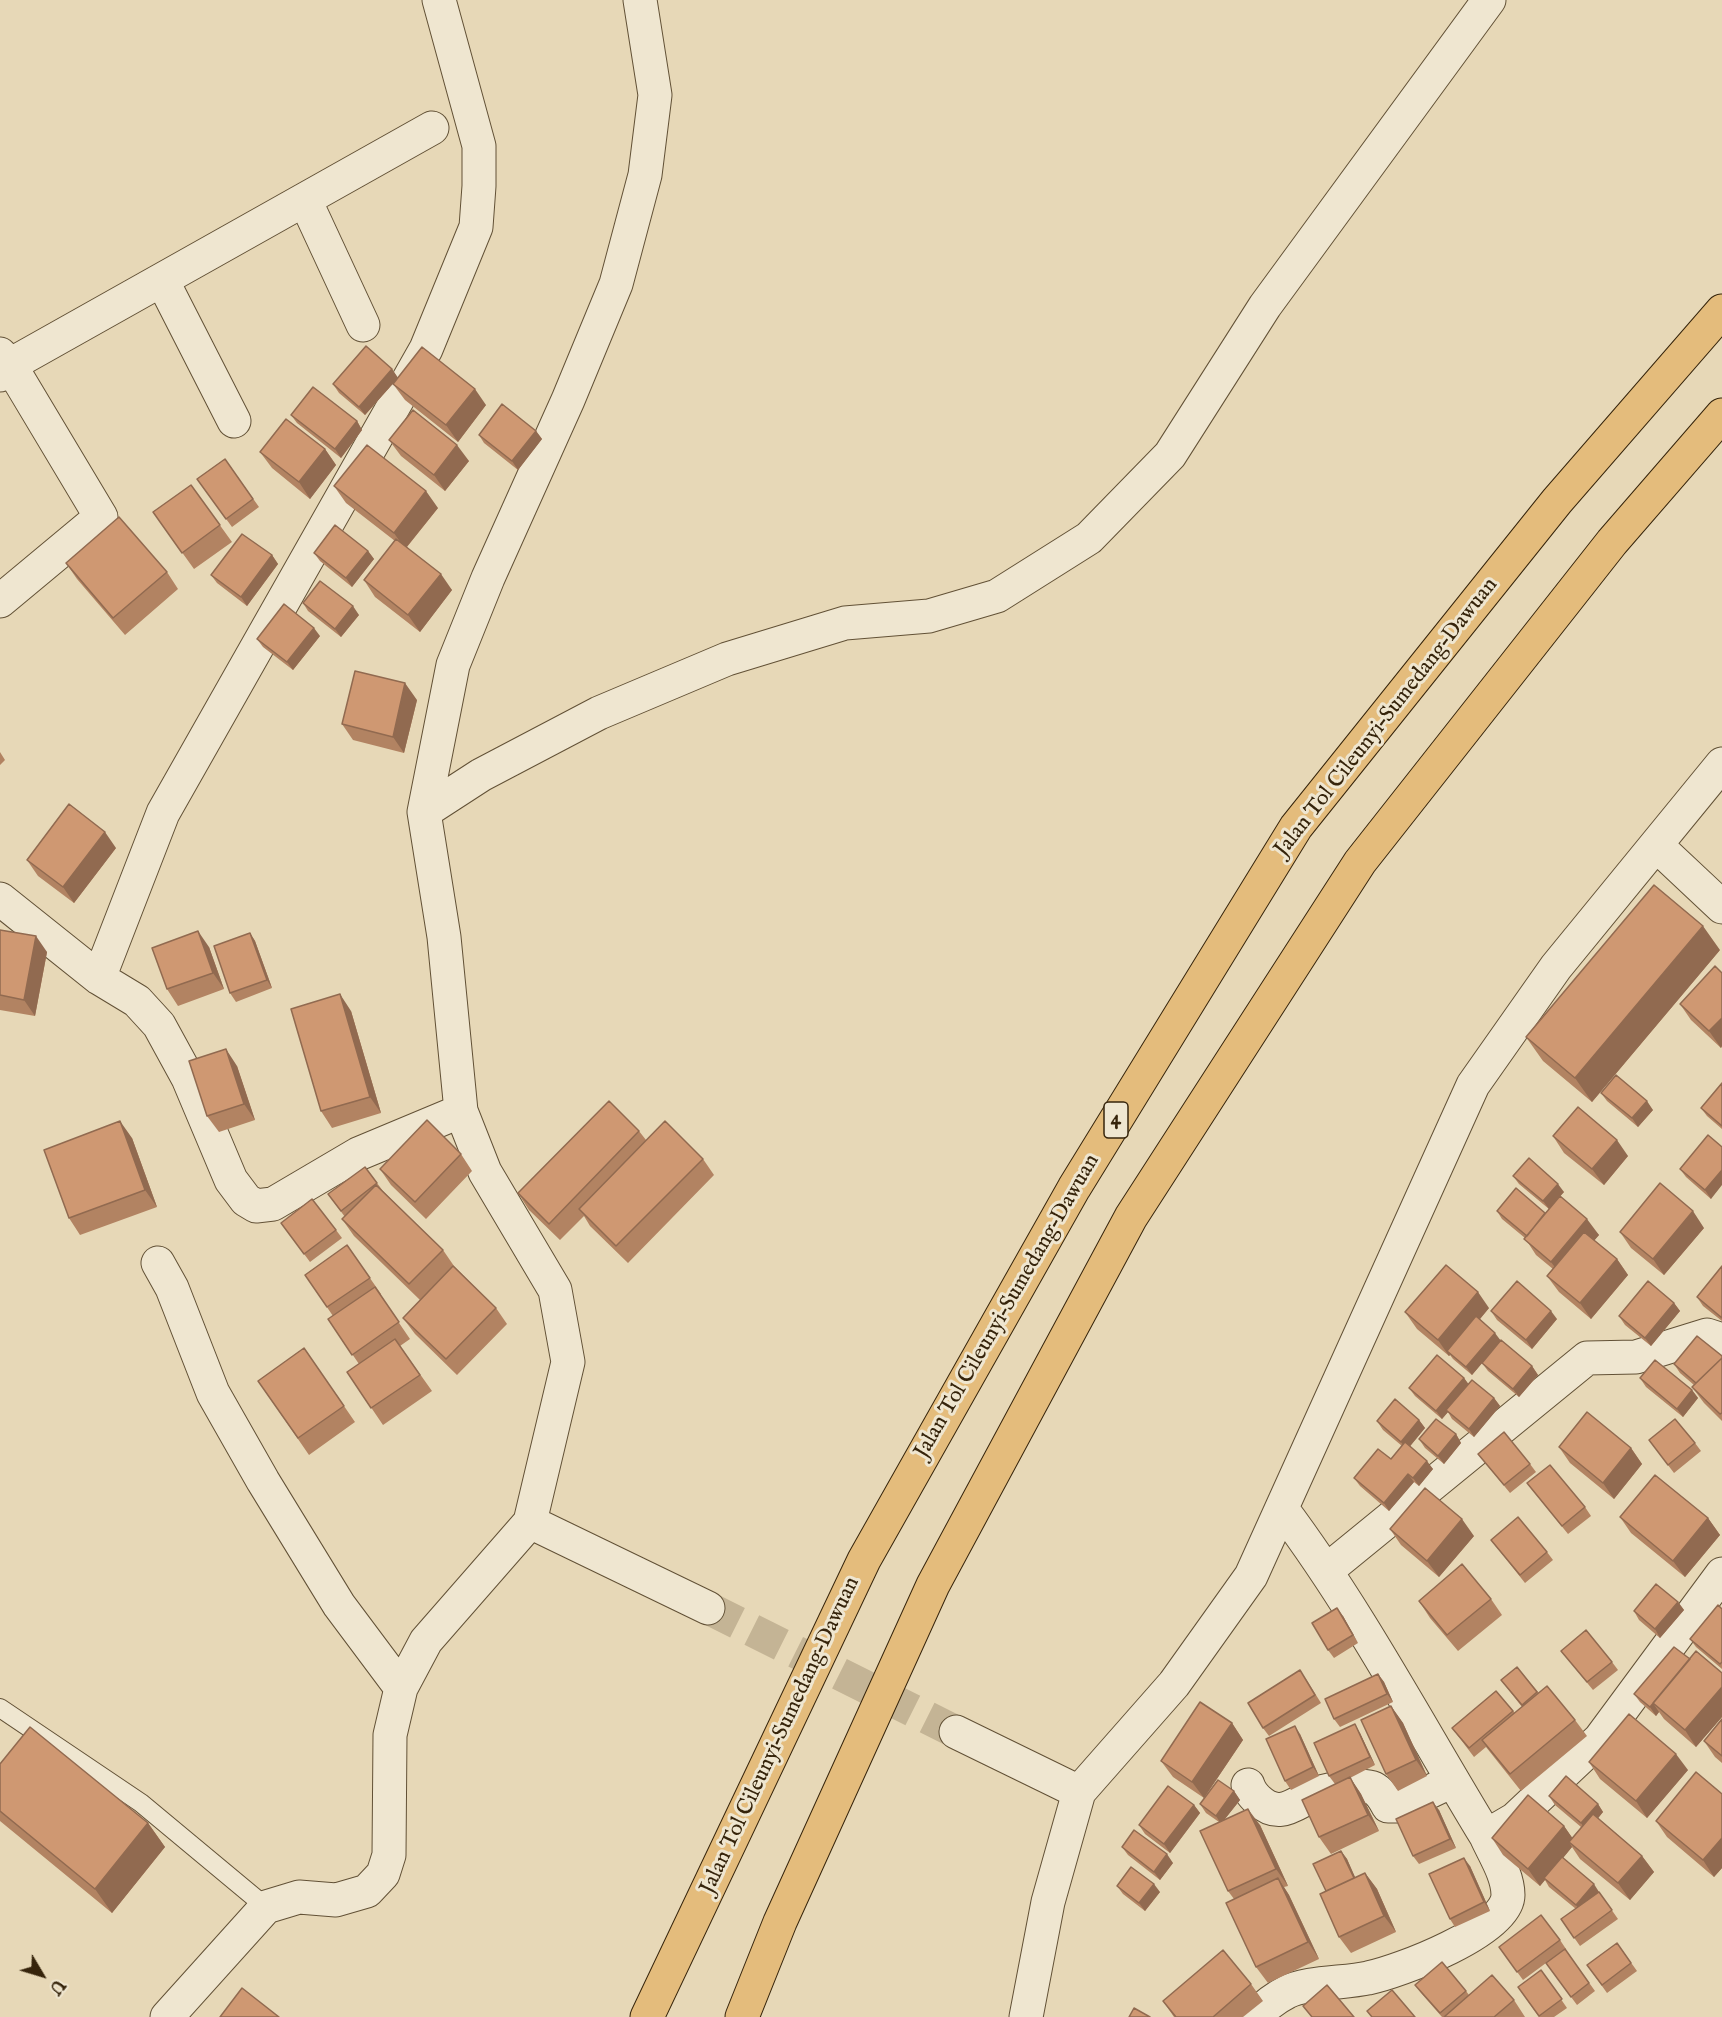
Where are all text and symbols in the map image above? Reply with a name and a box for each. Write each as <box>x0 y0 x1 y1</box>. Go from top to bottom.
street label: Jalan Tol Cileunyi–Sumedang–Dawuan <box>1270 573 1504 863</box>
road number: 4 <box>1104 1102 1128 1138</box>
street label: Jalan Tol Cileunyi–Sumedang–Dawuan <box>910 1150 1106 1464</box>
street label: Jalan Tol Cileunyi–Sumedang–Dawuan <box>696 1573 866 1899</box>
north arrow <box>12 1945 72 2005</box>
text: U <box>44 1975 68 1998</box>

